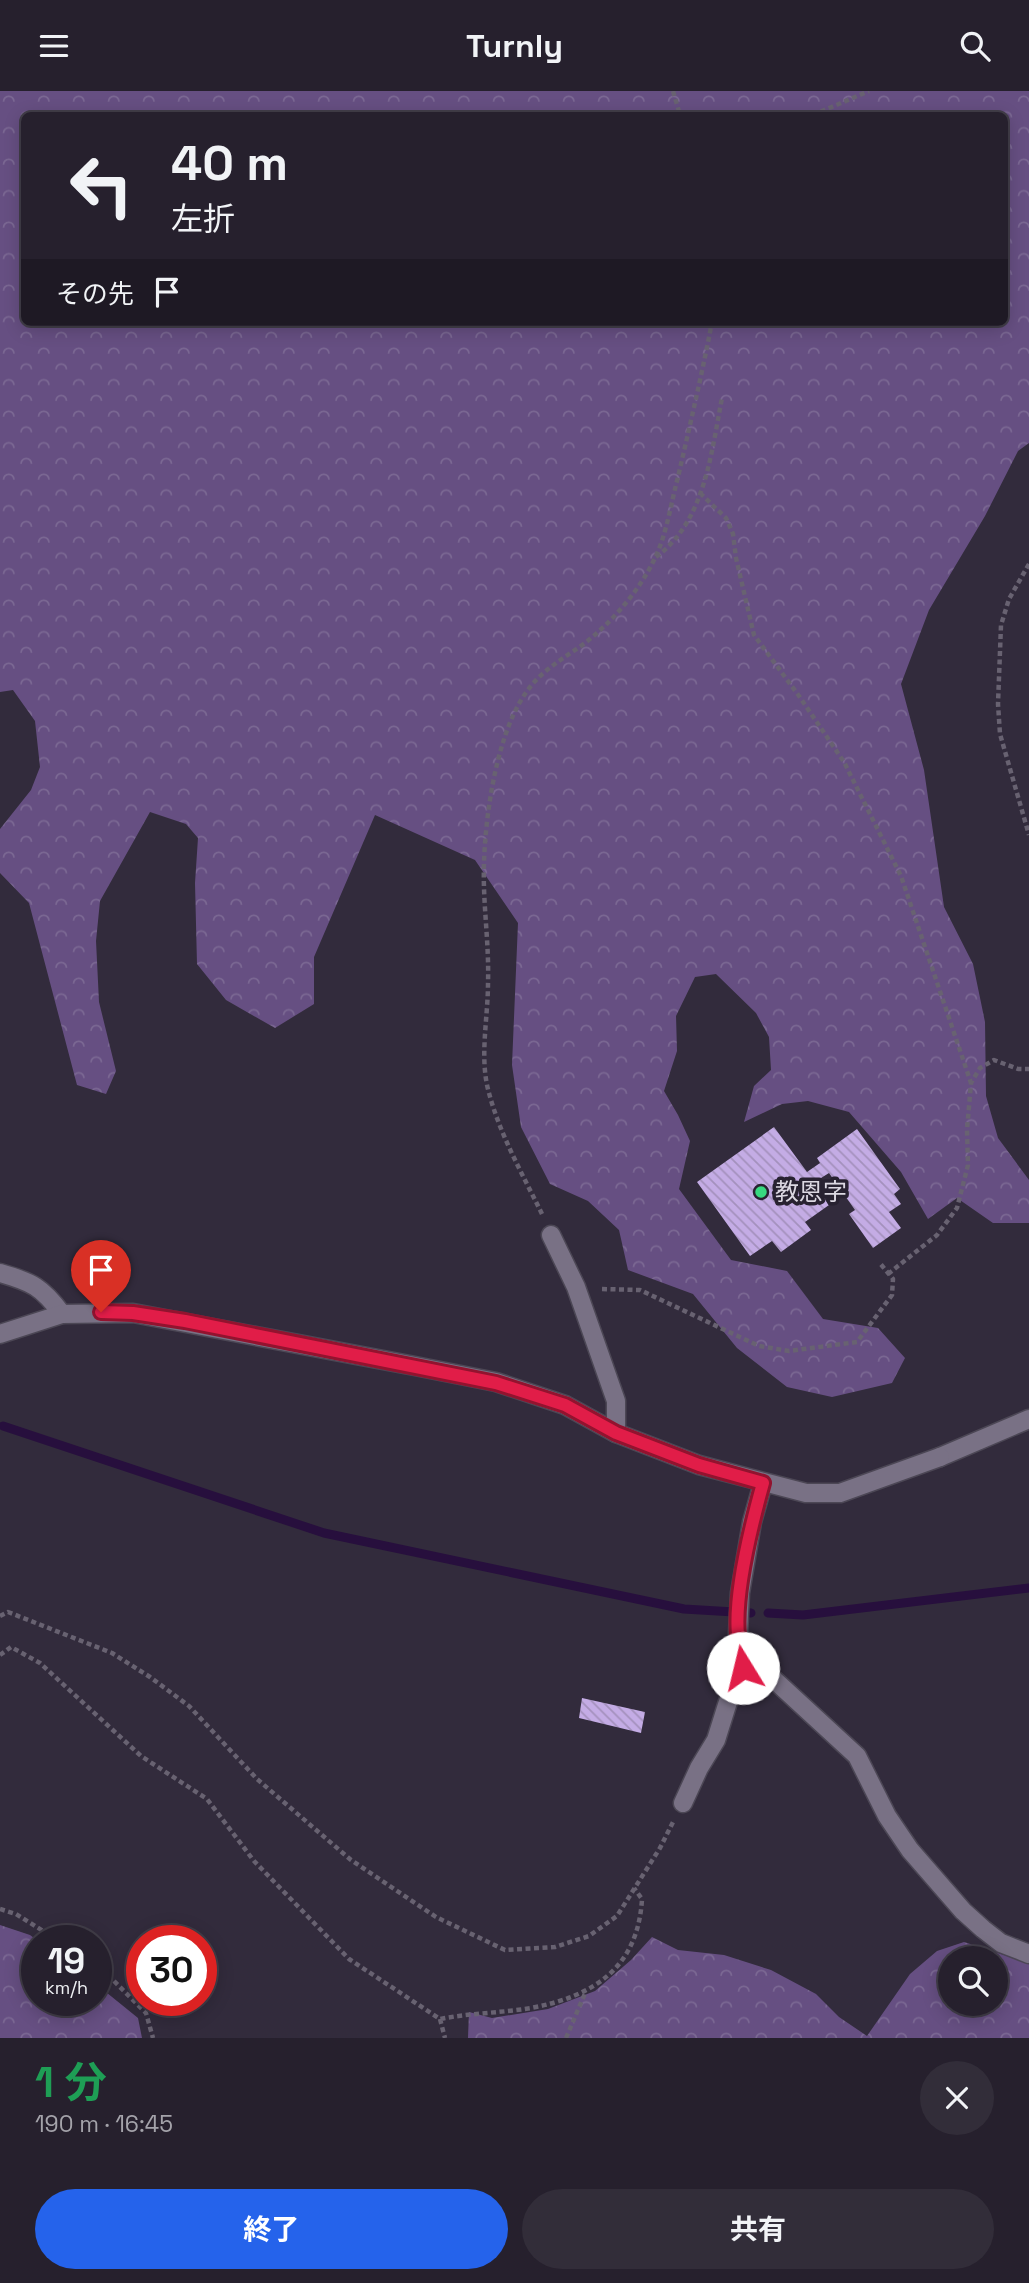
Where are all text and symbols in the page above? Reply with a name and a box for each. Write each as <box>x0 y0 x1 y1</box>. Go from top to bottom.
text: Turnly <box>466 26 563 66</box>
icon: menu <box>35 27 73 65</box>
icon: search <box>956 27 994 65</box>
text: 40 m <box>171 132 288 194</box>
icon: left <box>56 140 147 231</box>
text: 左折 <box>171 199 235 239</box>
icon: arrive <box>148 273 186 311</box>
text: その先 <box>56 277 134 311</box>
place label: 教恩字 <box>775 1176 847 1207</box>
marker: 教恩字 <box>753 1184 769 1200</box>
pin <box>71 1240 131 1312</box>
icon: arrive <box>82 1251 120 1289</box>
position arrow <box>706 1631 780 1705</box>
speed limit sign: 30 <box>126 1925 217 2016</box>
text: 19 <box>48 1939 85 1983</box>
map controls <box>938 1946 1008 2016</box>
button: search <box>938 1946 1008 2016</box>
text: km/h <box>45 1976 88 1999</box>
text: 1 分 <box>35 2056 107 2109</box>
button: close <box>920 2061 994 2135</box>
text: 190 m · 16:45 <box>35 2109 173 2139</box>
button: 終了 <box>35 2189 508 2269</box>
button: 共有 <box>522 2189 994 2269</box>

